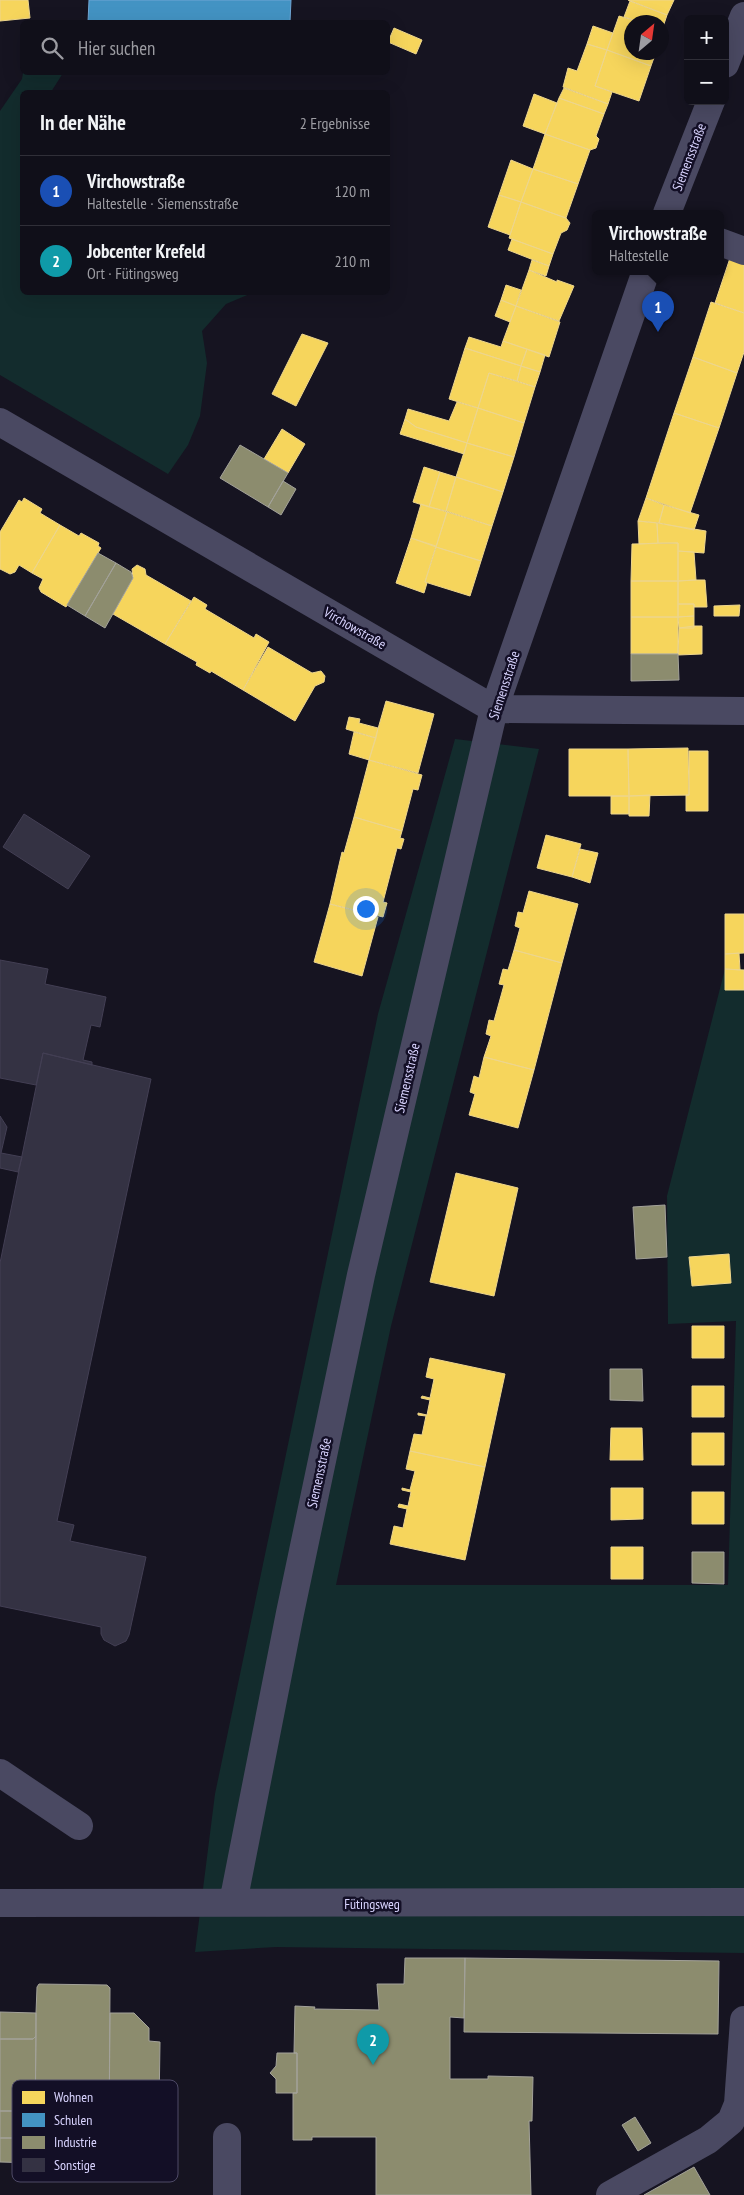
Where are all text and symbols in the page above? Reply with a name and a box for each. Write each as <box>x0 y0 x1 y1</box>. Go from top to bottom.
north arrow <box>624 15 669 60</box>
map controls <box>684 15 729 105</box>
button: + <box>684 15 729 60</box>
search box <box>20 20 390 75</box>
icon: search <box>38 34 66 62</box>
text: Hier suchen <box>78 36 155 60</box>
button: − <box>684 60 729 105</box>
text: In der Nähe <box>40 109 126 136</box>
text: 2 Ergebnisse <box>300 113 370 133</box>
street label: Siemensstraße <box>668 120 710 193</box>
text: Virchowstraße <box>87 169 185 193</box>
text: 1 <box>52 181 60 201</box>
text: 120 m <box>335 181 370 201</box>
text: Haltestelle · Siemensstraße <box>87 193 239 213</box>
popup <box>592 210 724 275</box>
text: Virchowstraße <box>609 221 707 245</box>
text: Jobcenter Krefeld <box>87 239 205 263</box>
text: Haltestelle <box>609 245 669 265</box>
text: 2 <box>52 251 60 271</box>
text: 210 m <box>335 251 370 271</box>
text: Ort · Fütingsweg <box>87 263 179 283</box>
pin: 1 <box>642 291 674 332</box>
street label: Virchowstraße <box>320 602 390 653</box>
street label: Siemensstraße <box>484 648 524 722</box>
your location <box>353 896 379 922</box>
street label: Siemensstraße <box>390 1041 424 1115</box>
street label: Siemensstraße <box>303 1436 335 1510</box>
street label: Fütingsweg <box>344 1895 400 1913</box>
pin: 2 <box>357 2024 389 2065</box>
legend <box>12 2080 178 2182</box>
text: Wohnen <box>54 2088 93 2106</box>
text: Schulen <box>54 2111 92 2129</box>
text: Industrie <box>54 2133 97 2151</box>
text: Sonstige <box>54 2156 96 2174</box>

